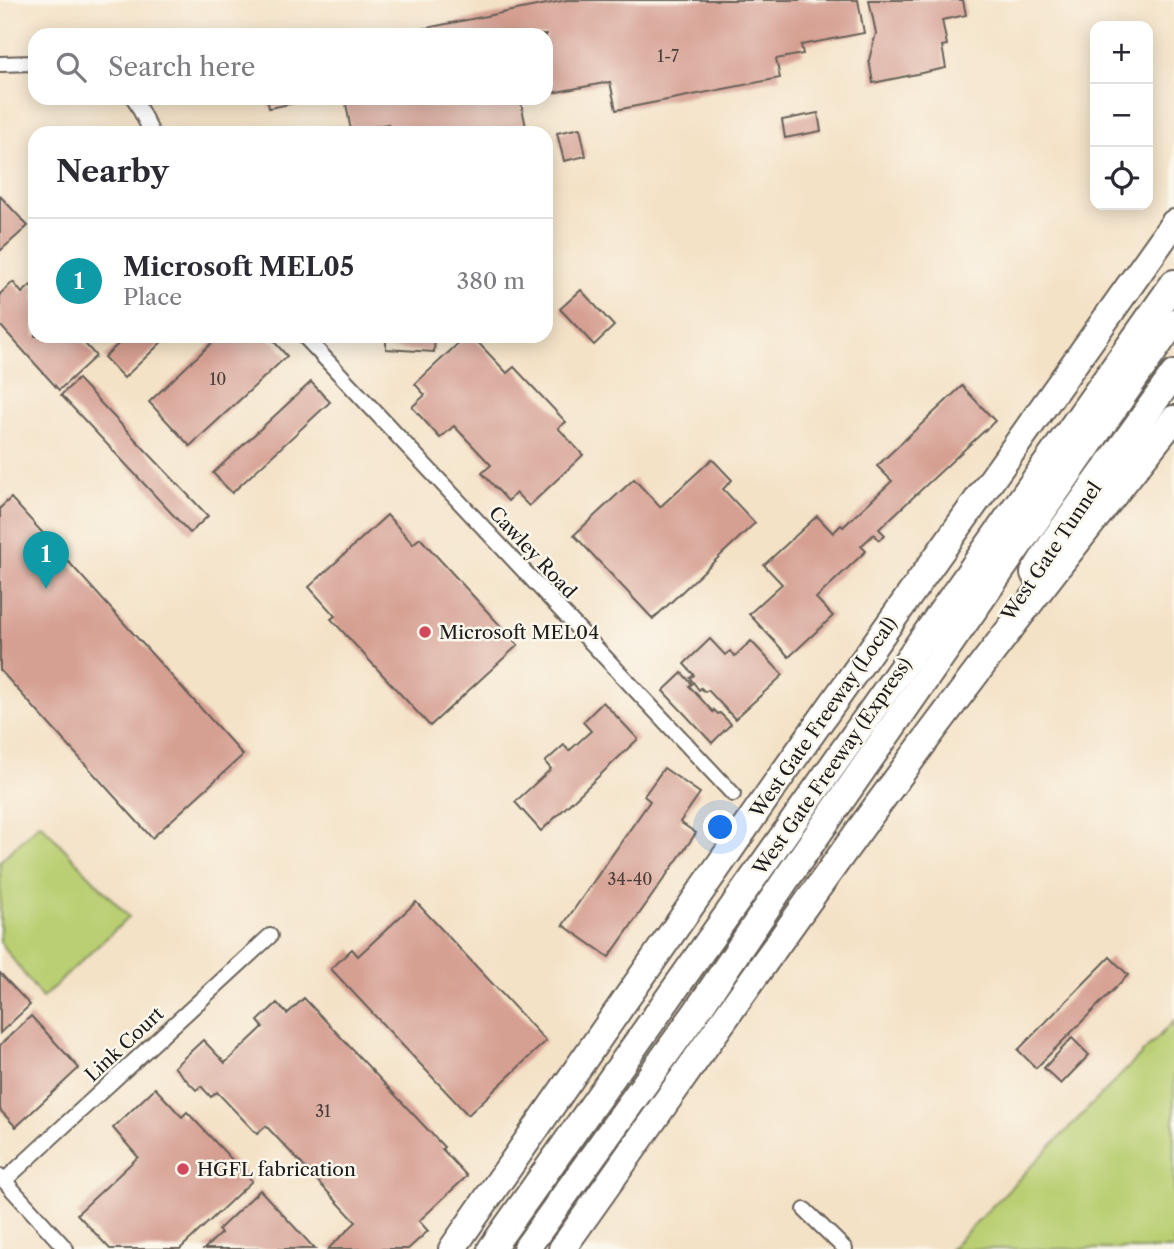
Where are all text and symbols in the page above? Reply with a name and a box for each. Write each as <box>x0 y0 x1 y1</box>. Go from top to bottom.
map controls <box>1090 21 1153 210</box>
button: + <box>1090 21 1153 84</box>
search box <box>28 28 553 105</box>
house number: 1-7 <box>657 46 679 66</box>
icon: search <box>52 48 90 86</box>
text: Search here <box>108 51 255 83</box>
button: − <box>1090 84 1153 147</box>
button: locate <box>1090 147 1153 210</box>
text: Nearby <box>56 153 169 190</box>
text: Microsoft MEL05 <box>123 251 354 283</box>
text: 1 <box>74 267 84 295</box>
text: 380 m <box>457 267 525 295</box>
text: Place <box>123 283 182 311</box>
house number: 10 <box>210 369 226 389</box>
street label: West Gate Tunnel <box>996 477 1107 626</box>
street label: Cawley Road <box>484 501 581 604</box>
pin: 1 <box>23 531 69 589</box>
street label: West Gate Freeway (Local) <box>745 613 902 823</box>
place label: Microsoft MEL04 <box>439 621 599 644</box>
marker: Microsoft MEL04 <box>417 624 433 640</box>
street label: West Gate Freeway (Express) <box>748 653 916 880</box>
your location <box>703 810 737 844</box>
house number: 34-40 <box>608 869 652 889</box>
street label: Link Court <box>80 1002 168 1086</box>
house number: 31 <box>315 1101 331 1121</box>
place label: HGFL fabrication <box>197 1158 356 1181</box>
marker: HGFL fabrication <box>175 1161 191 1177</box>

